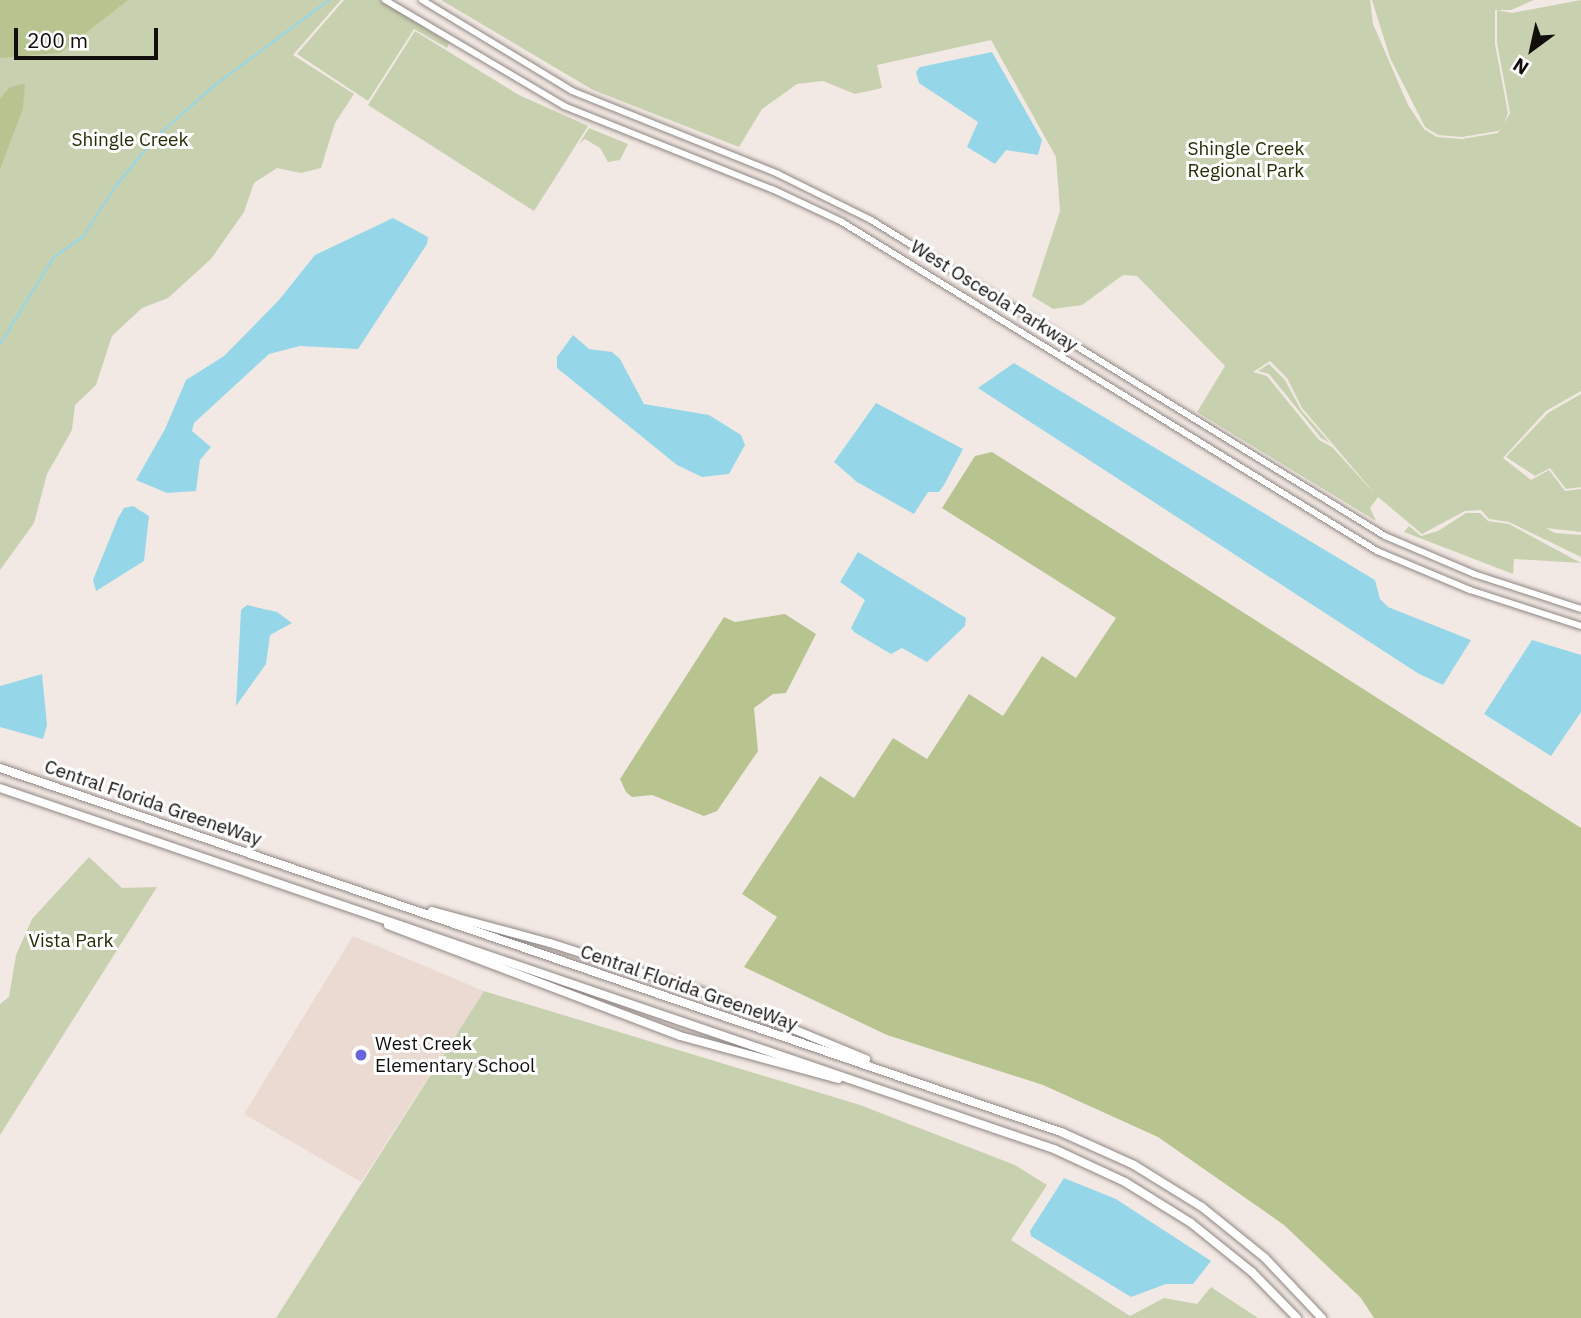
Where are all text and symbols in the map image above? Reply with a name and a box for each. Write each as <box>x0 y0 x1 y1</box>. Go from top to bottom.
scale bar <box>18 14 161 58</box>
north arrow <box>1497 14 1567 84</box>
text: 200 m <box>27 26 88 54</box>
text: N <box>1508 53 1533 80</box>
park label: Shingle Creek <box>71 129 189 151</box>
park label: Shingle Creek Regional Park <box>1187 138 1305 182</box>
street label: West Osceola Parkway <box>906 235 1082 357</box>
street label: Central Florida GreeneWay <box>41 755 265 851</box>
park label: Vista Park <box>28 930 114 952</box>
street label: Central Florida GreeneWay <box>577 940 801 1036</box>
place label: West Creek Elementary School <box>375 1033 535 1077</box>
marker: West Creek Elementary School <box>353 1047 369 1063</box>

